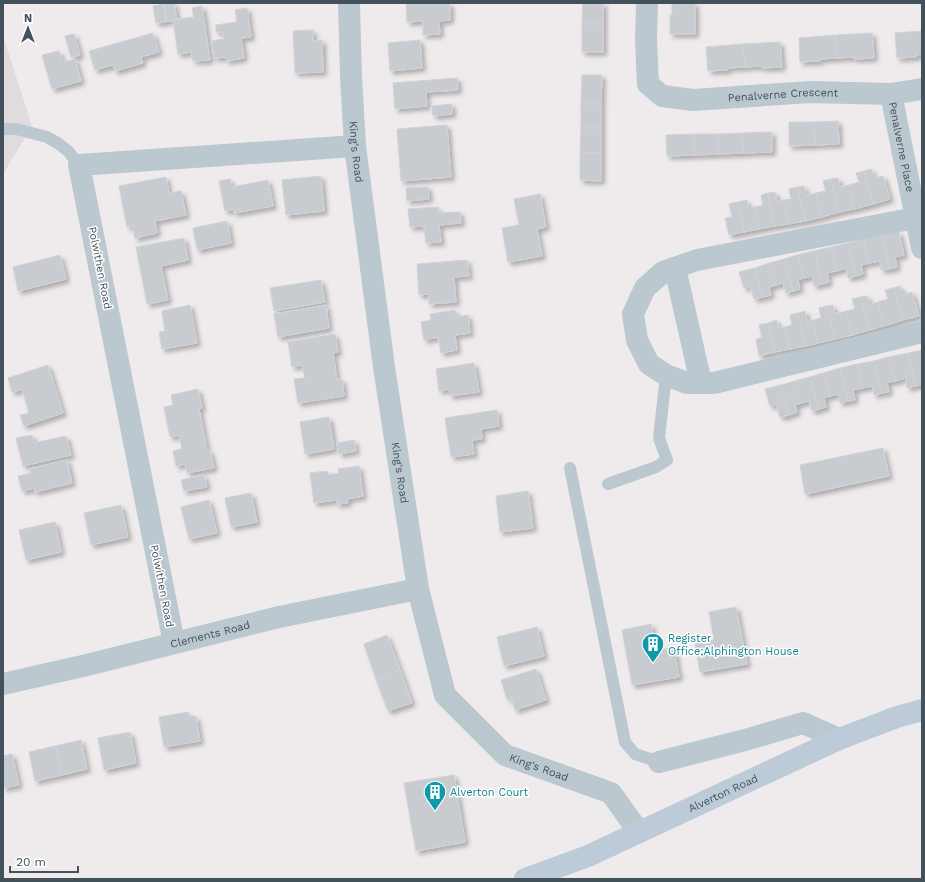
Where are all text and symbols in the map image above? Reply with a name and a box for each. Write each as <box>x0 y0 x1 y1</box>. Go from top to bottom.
north arrow <box>8 8 48 48</box>
text: N <box>24 12 32 25</box>
street label: Penalverne Crescent <box>727 85 839 104</box>
street label: Penalverne Place <box>886 101 917 193</box>
street label: King's Road <box>347 121 366 183</box>
street label: Polwithen Road <box>86 226 114 310</box>
street label: King's Road <box>389 441 411 504</box>
street label: Polwithen Road <box>148 544 176 628</box>
street label: Clements Road <box>169 618 251 650</box>
building icon: Register Office;Alphington House <box>640 631 666 664</box>
place label: Register Office;Alphington House <box>668 632 799 658</box>
street label: King's Road <box>508 751 570 784</box>
street label: Alverton Road <box>686 771 760 815</box>
building icon: Alverton Court <box>422 779 448 812</box>
place label: Alverton Court <box>450 786 528 799</box>
scale bar <box>10 848 78 874</box>
text: 20 m <box>16 855 46 869</box>

